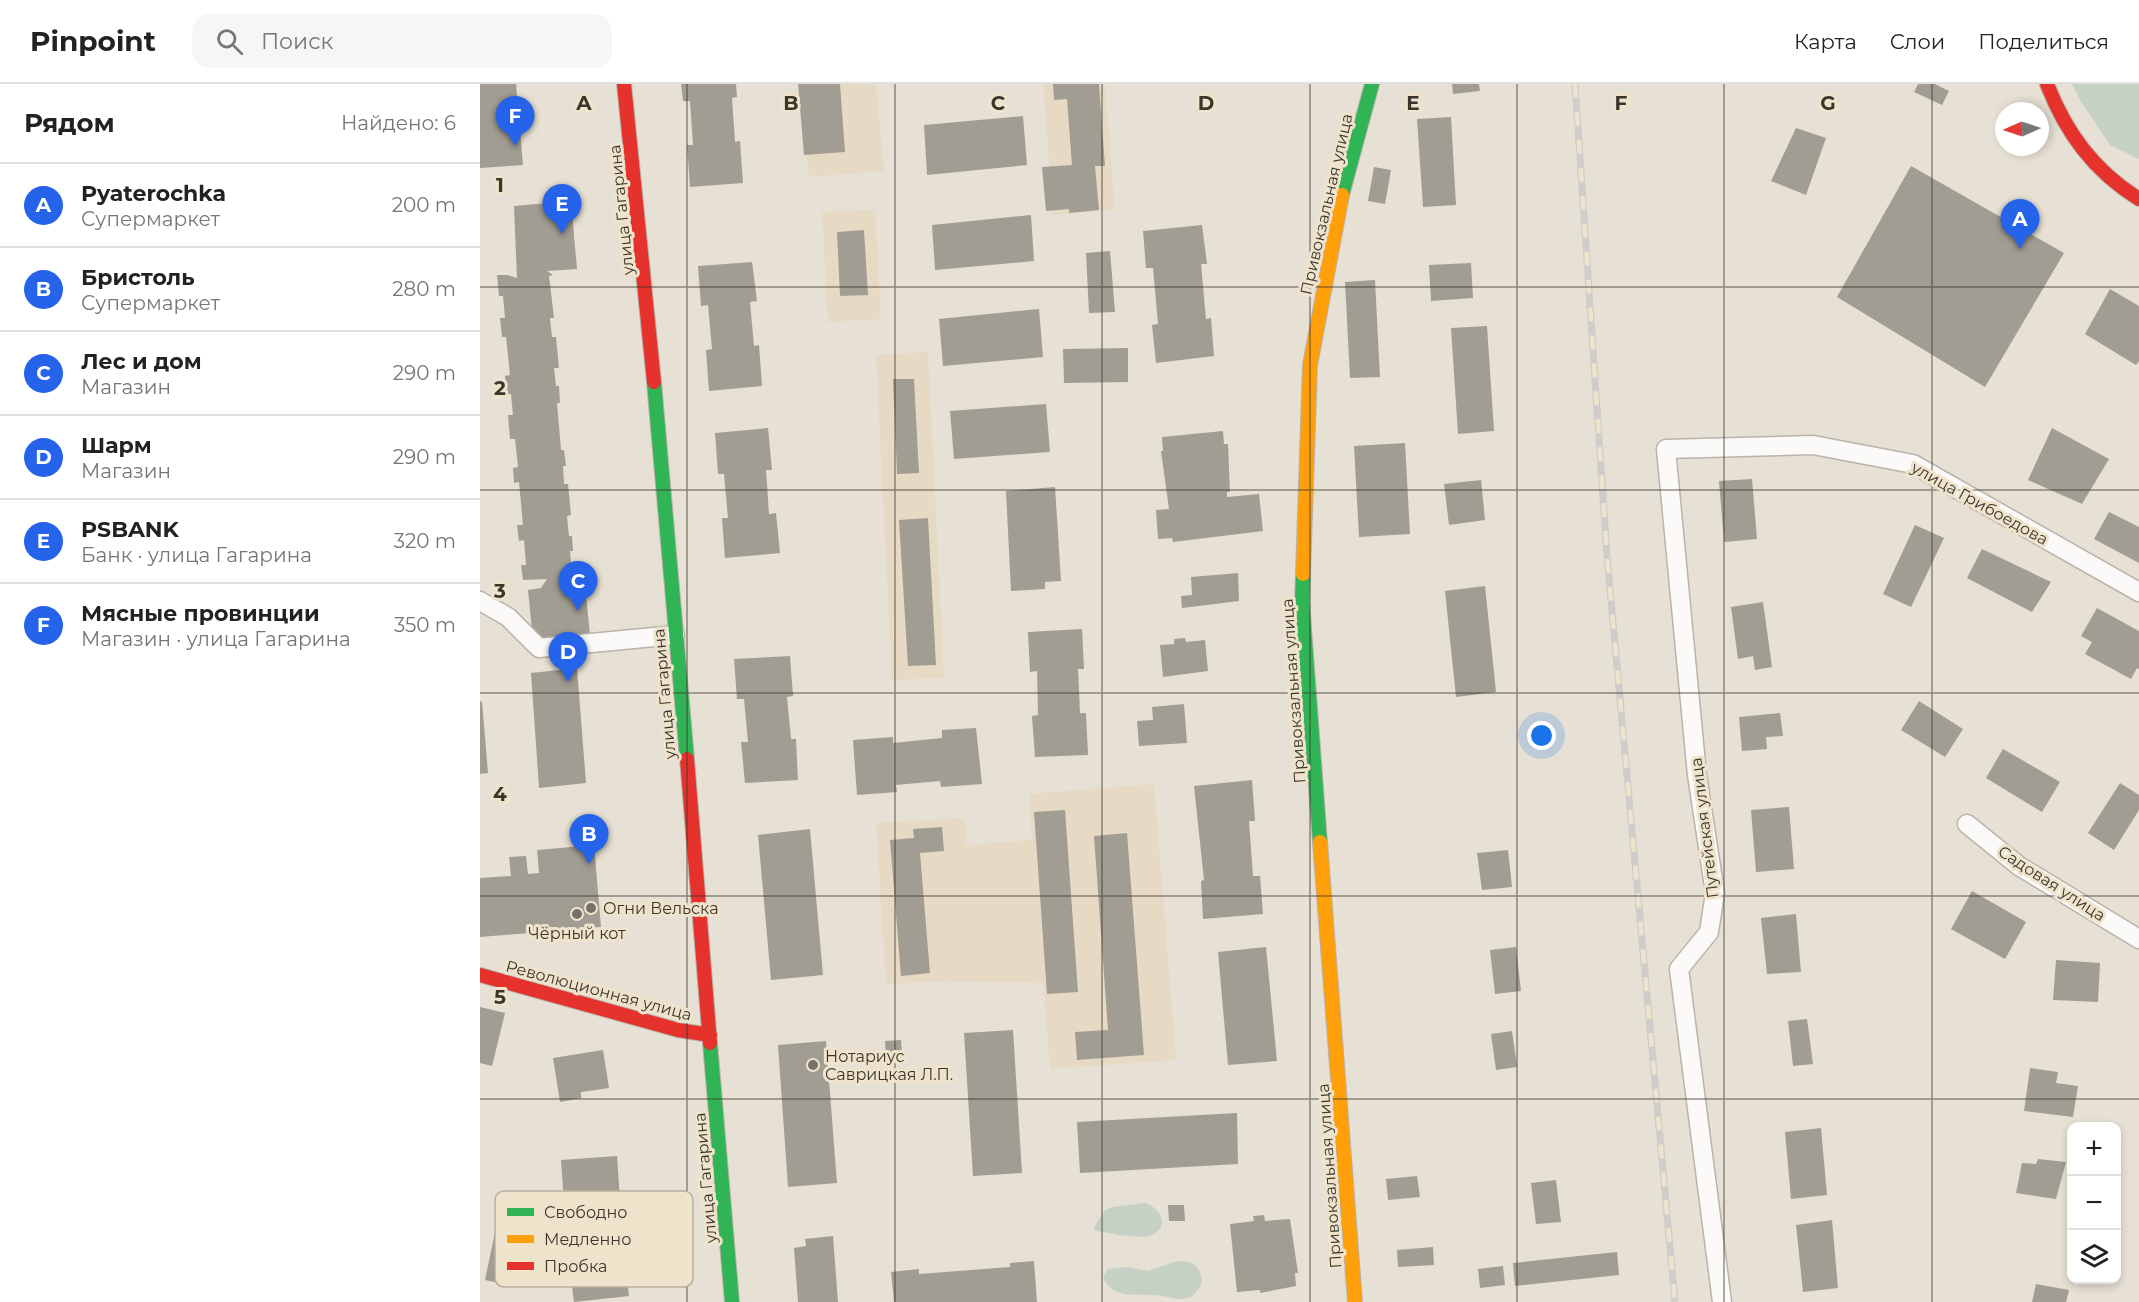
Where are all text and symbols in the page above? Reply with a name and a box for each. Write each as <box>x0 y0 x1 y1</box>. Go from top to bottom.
search box <box>192 14 612 68</box>
text: Pinpoint <box>30 24 156 58</box>
icon: search <box>213 25 246 58</box>
text: Поиск <box>261 28 333 55</box>
text: Карта <box>1794 29 1857 54</box>
text: Слои <box>1890 29 1945 54</box>
text: Поделиться <box>1978 29 2109 54</box>
text: A <box>575 91 592 115</box>
text: B <box>783 91 799 115</box>
text: C <box>991 91 1006 115</box>
text: D <box>1198 91 1214 115</box>
text: E <box>1406 91 1420 115</box>
text: F <box>1615 91 1628 115</box>
text: G <box>1820 91 1836 115</box>
pin: F <box>495 97 534 146</box>
north arrow <box>1995 102 2049 156</box>
text: Рядом <box>24 107 115 139</box>
text: Найдено: 6 <box>341 111 456 135</box>
street label: Привокзальная улица <box>1296 112 1357 297</box>
street label: улица Гагарина <box>605 144 638 277</box>
text: 1 <box>496 173 504 197</box>
text: Pyaterochka <box>81 180 226 207</box>
pin: E <box>542 184 581 234</box>
text: A <box>36 193 51 217</box>
text: 200 m <box>392 193 456 217</box>
pin: A <box>2000 200 2040 249</box>
text: Супермаркет <box>81 207 220 231</box>
text: Бристоль <box>81 264 195 291</box>
text: B <box>36 277 51 301</box>
text: 280 m <box>392 277 456 301</box>
text: Супермаркет <box>81 291 220 315</box>
text: Лес и дом <box>81 348 202 375</box>
text: C <box>36 361 51 385</box>
text: 290 m <box>393 361 456 385</box>
text: Магазин <box>81 375 171 399</box>
text: 2 <box>494 376 506 400</box>
text: Шарм <box>81 432 152 459</box>
text: D <box>35 445 52 469</box>
text: 290 m <box>393 445 456 469</box>
street label: улица Грибоедова <box>1907 457 2051 549</box>
text: Магазин <box>81 459 171 483</box>
text: PSBANK <box>81 516 179 543</box>
text: E <box>37 529 50 553</box>
text: 320 m <box>394 529 456 553</box>
text: Банк · улица Гагарина <box>81 543 312 567</box>
pin: C <box>558 562 598 611</box>
text: 3 <box>493 579 506 603</box>
street label: Привокзальная улица <box>1278 598 1309 784</box>
text: Мясные провинции <box>81 600 320 627</box>
text: F <box>37 613 50 637</box>
text: 350 m <box>394 613 456 637</box>
text: Магазин · улица Гагарина <box>81 627 351 651</box>
street label: улица Гагарина <box>649 628 680 761</box>
pin: D <box>548 632 587 682</box>
your location <box>1527 721 1556 750</box>
street label: Путейская улица <box>1686 757 1723 899</box>
text: 4 <box>493 782 507 806</box>
pin: B <box>570 814 608 864</box>
street label: Садовая улица <box>1994 842 2109 925</box>
place label: Огни Вельска <box>603 899 719 918</box>
marker: Огни Вельска <box>584 901 598 915</box>
marker: Чёрный кот <box>570 907 584 921</box>
place label: Чёрный кот <box>528 924 626 943</box>
street label: Революционная улица <box>504 956 694 1024</box>
text: 5 <box>494 985 506 1009</box>
place label: Нотариус Саврицкая Л.П. <box>825 1047 953 1084</box>
marker: Нотариус Саврицкая Л.П. <box>806 1058 820 1072</box>
street label: Привокзальная улица <box>1314 1083 1345 1269</box>
street label: улица Гагарина <box>690 1112 721 1245</box>
map controls <box>2067 1122 2121 1284</box>
button: + <box>2067 1122 2121 1176</box>
button: − <box>2067 1176 2121 1230</box>
legend <box>495 1191 693 1287</box>
text: Свободно <box>544 1203 627 1222</box>
text: Медленно <box>544 1230 631 1249</box>
button: layers <box>2067 1230 2121 1284</box>
text: Пробка <box>544 1257 607 1276</box>

